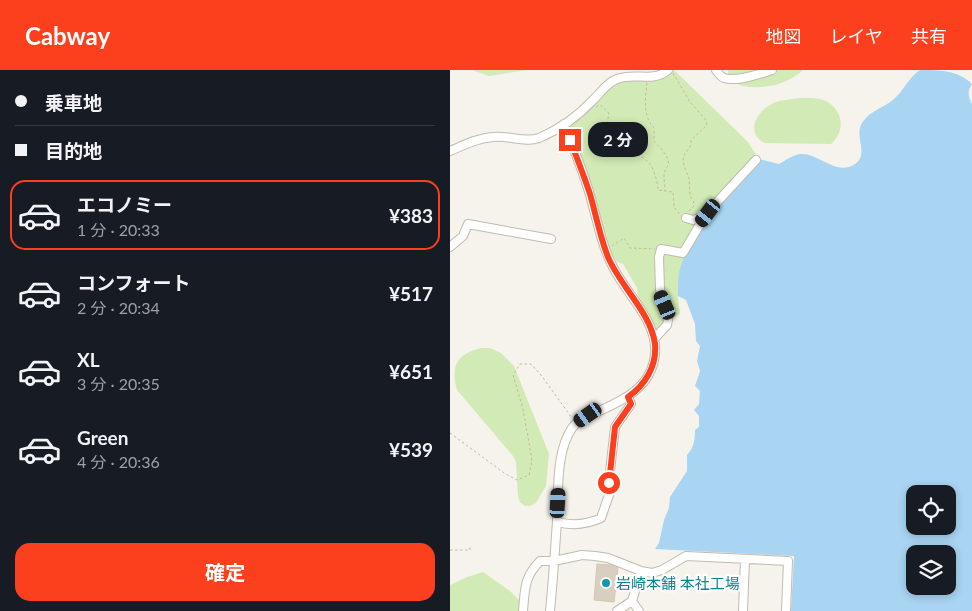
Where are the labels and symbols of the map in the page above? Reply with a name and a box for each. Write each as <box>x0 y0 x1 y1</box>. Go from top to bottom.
callout: 2 分 <box>588 122 648 158</box>
route end <box>559 129 581 151</box>
car <box>692 197 723 229</box>
car <box>652 288 677 322</box>
car <box>571 400 604 430</box>
route start <box>598 472 620 494</box>
car <box>549 488 566 518</box>
place label: 岩崎本舗 本社工場 <box>616 574 740 592</box>
marker: 岩崎本舗 本社工場 <box>600 577 612 589</box>

